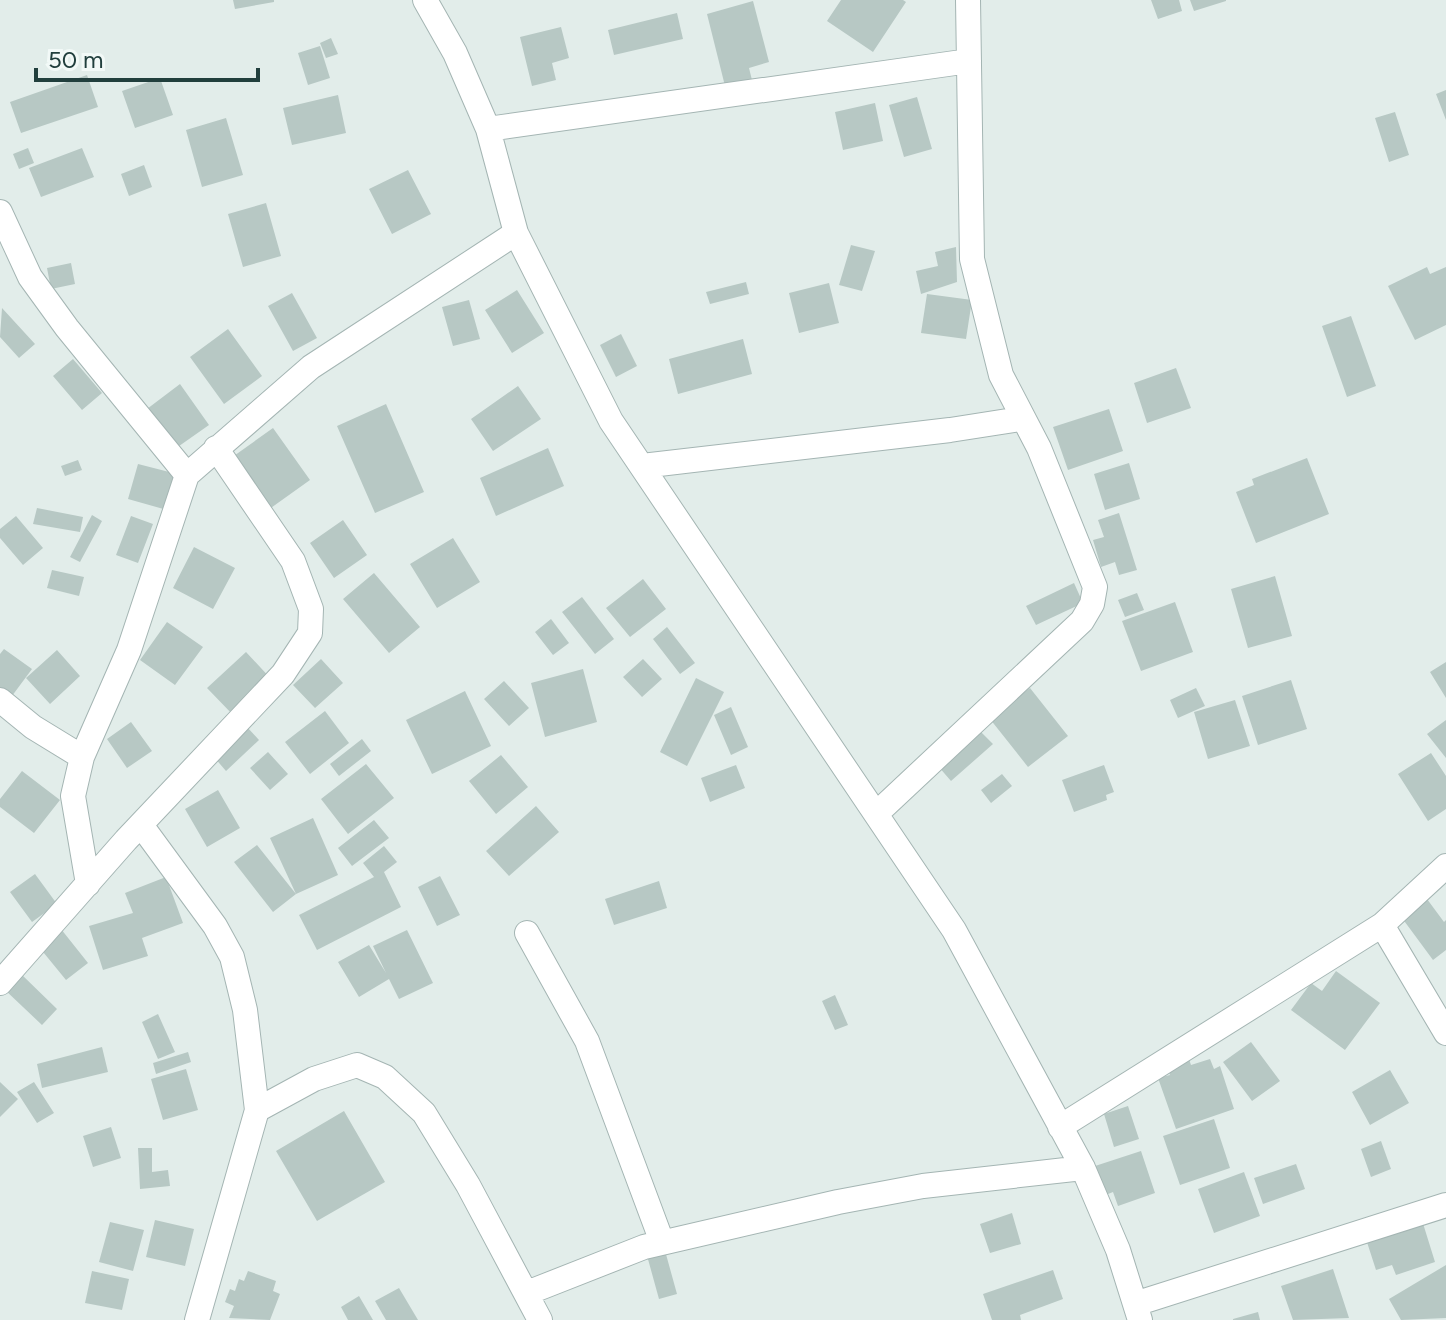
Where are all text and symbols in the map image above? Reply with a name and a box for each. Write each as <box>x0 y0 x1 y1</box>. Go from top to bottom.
scale bar <box>36 32 258 82</box>
text: 50 m <box>48 45 104 74</box>

